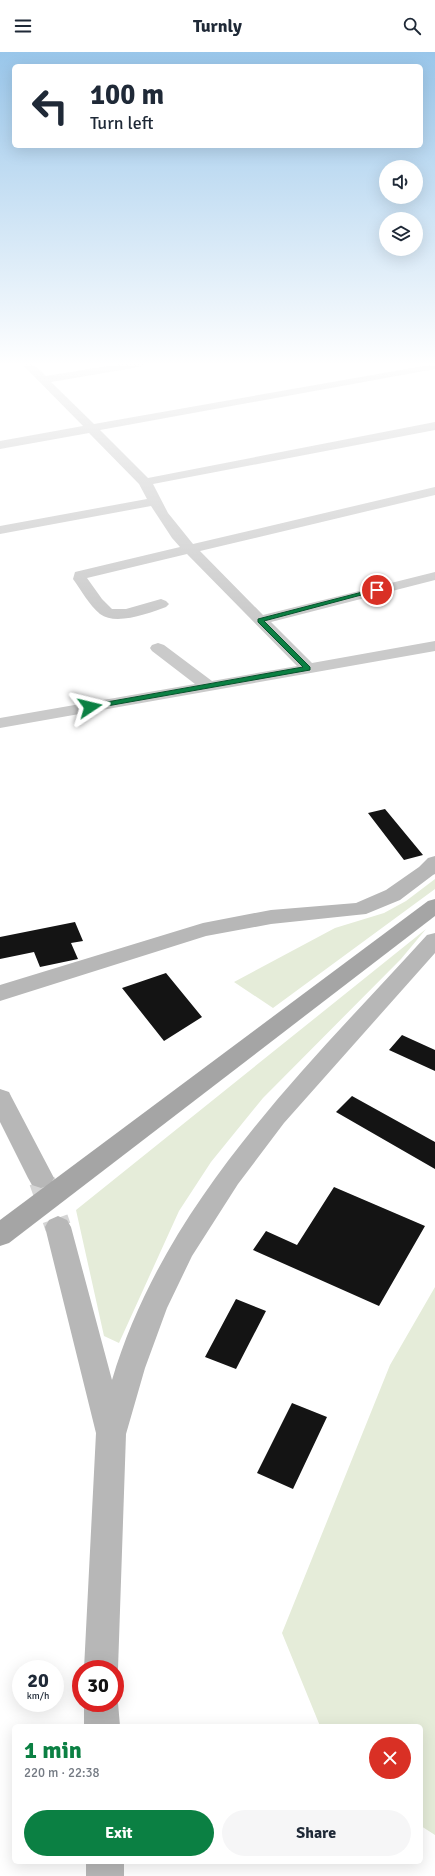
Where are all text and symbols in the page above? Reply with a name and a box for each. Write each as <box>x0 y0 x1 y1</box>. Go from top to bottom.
icon: menu <box>12 15 34 37</box>
text: Turnly <box>193 15 242 37</box>
icon: search <box>401 15 423 37</box>
text: 100 m <box>90 78 164 112</box>
icon: left <box>24 80 76 132</box>
text: Turn left <box>90 112 153 134</box>
map controls <box>379 160 423 256</box>
button: sound <box>379 160 423 204</box>
button: layers <box>379 212 423 256</box>
pin <box>360 573 394 607</box>
icon: arrive <box>366 579 388 601</box>
position arrow <box>69 686 111 728</box>
speed limit sign: 30 <box>72 1660 124 1712</box>
text: 20 <box>27 1668 49 1693</box>
text: km/h <box>27 1690 49 1702</box>
text: 1 min <box>24 1735 82 1765</box>
button: close <box>369 1737 411 1779</box>
text: 220 m · 22:38 <box>24 1765 100 1781</box>
button: Exit <box>24 1810 214 1856</box>
button: Share <box>222 1810 411 1856</box>

